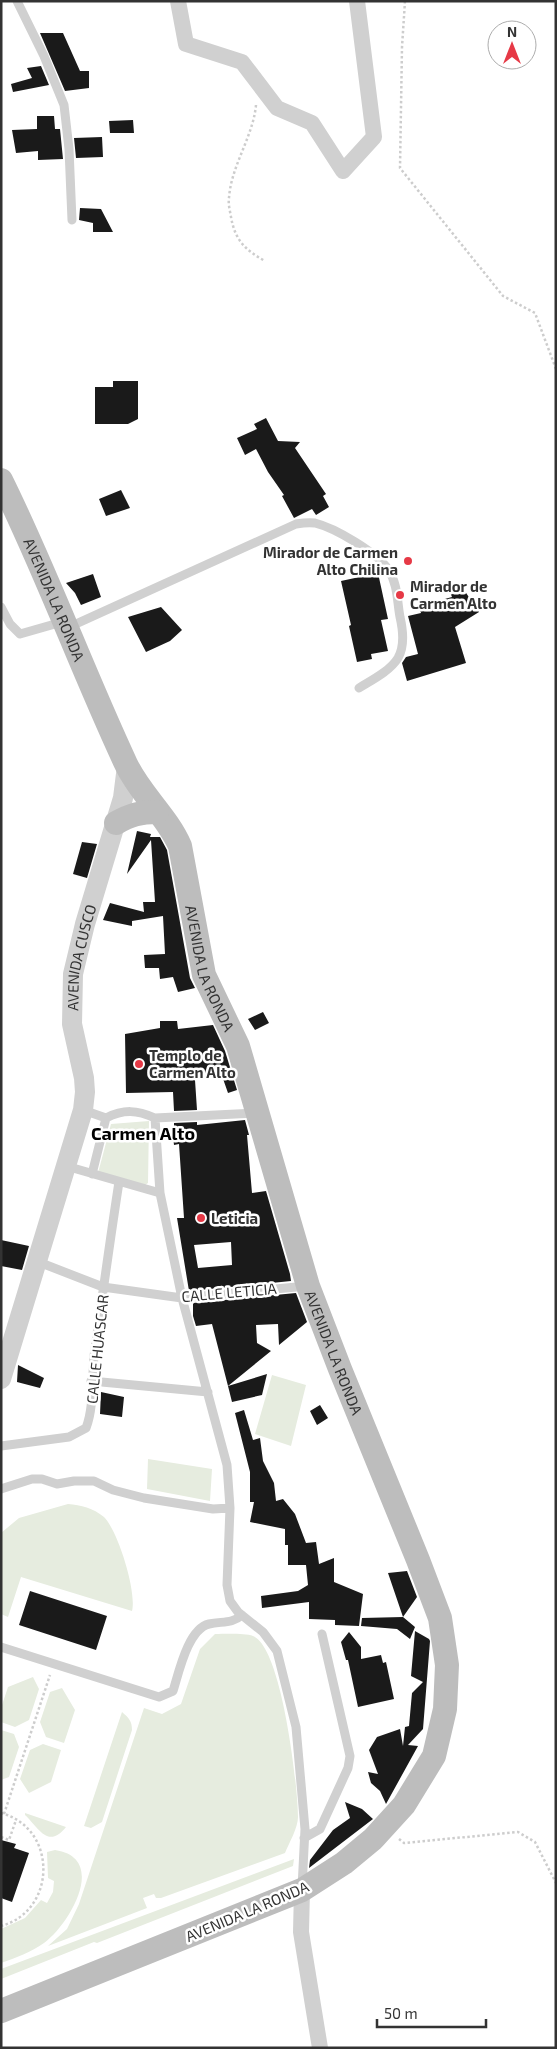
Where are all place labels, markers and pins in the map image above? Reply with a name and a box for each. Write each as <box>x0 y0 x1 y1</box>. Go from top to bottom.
place label: Mirador de Carmen Alto Chilina <box>263 543 398 578</box>
marker: Mirador de Carmen Alto Chilina <box>402 555 414 567</box>
place label: Mirador de Carmen Alto <box>410 577 497 612</box>
marker: Mirador de Carmen Alto <box>394 589 406 601</box>
place label: Templo de Carmen Alto <box>149 1046 236 1081</box>
marker: Templo de Carmen Alto <box>133 1058 145 1070</box>
place label: Leticia <box>211 1209 258 1227</box>
marker: Leticia <box>195 1212 207 1224</box>

